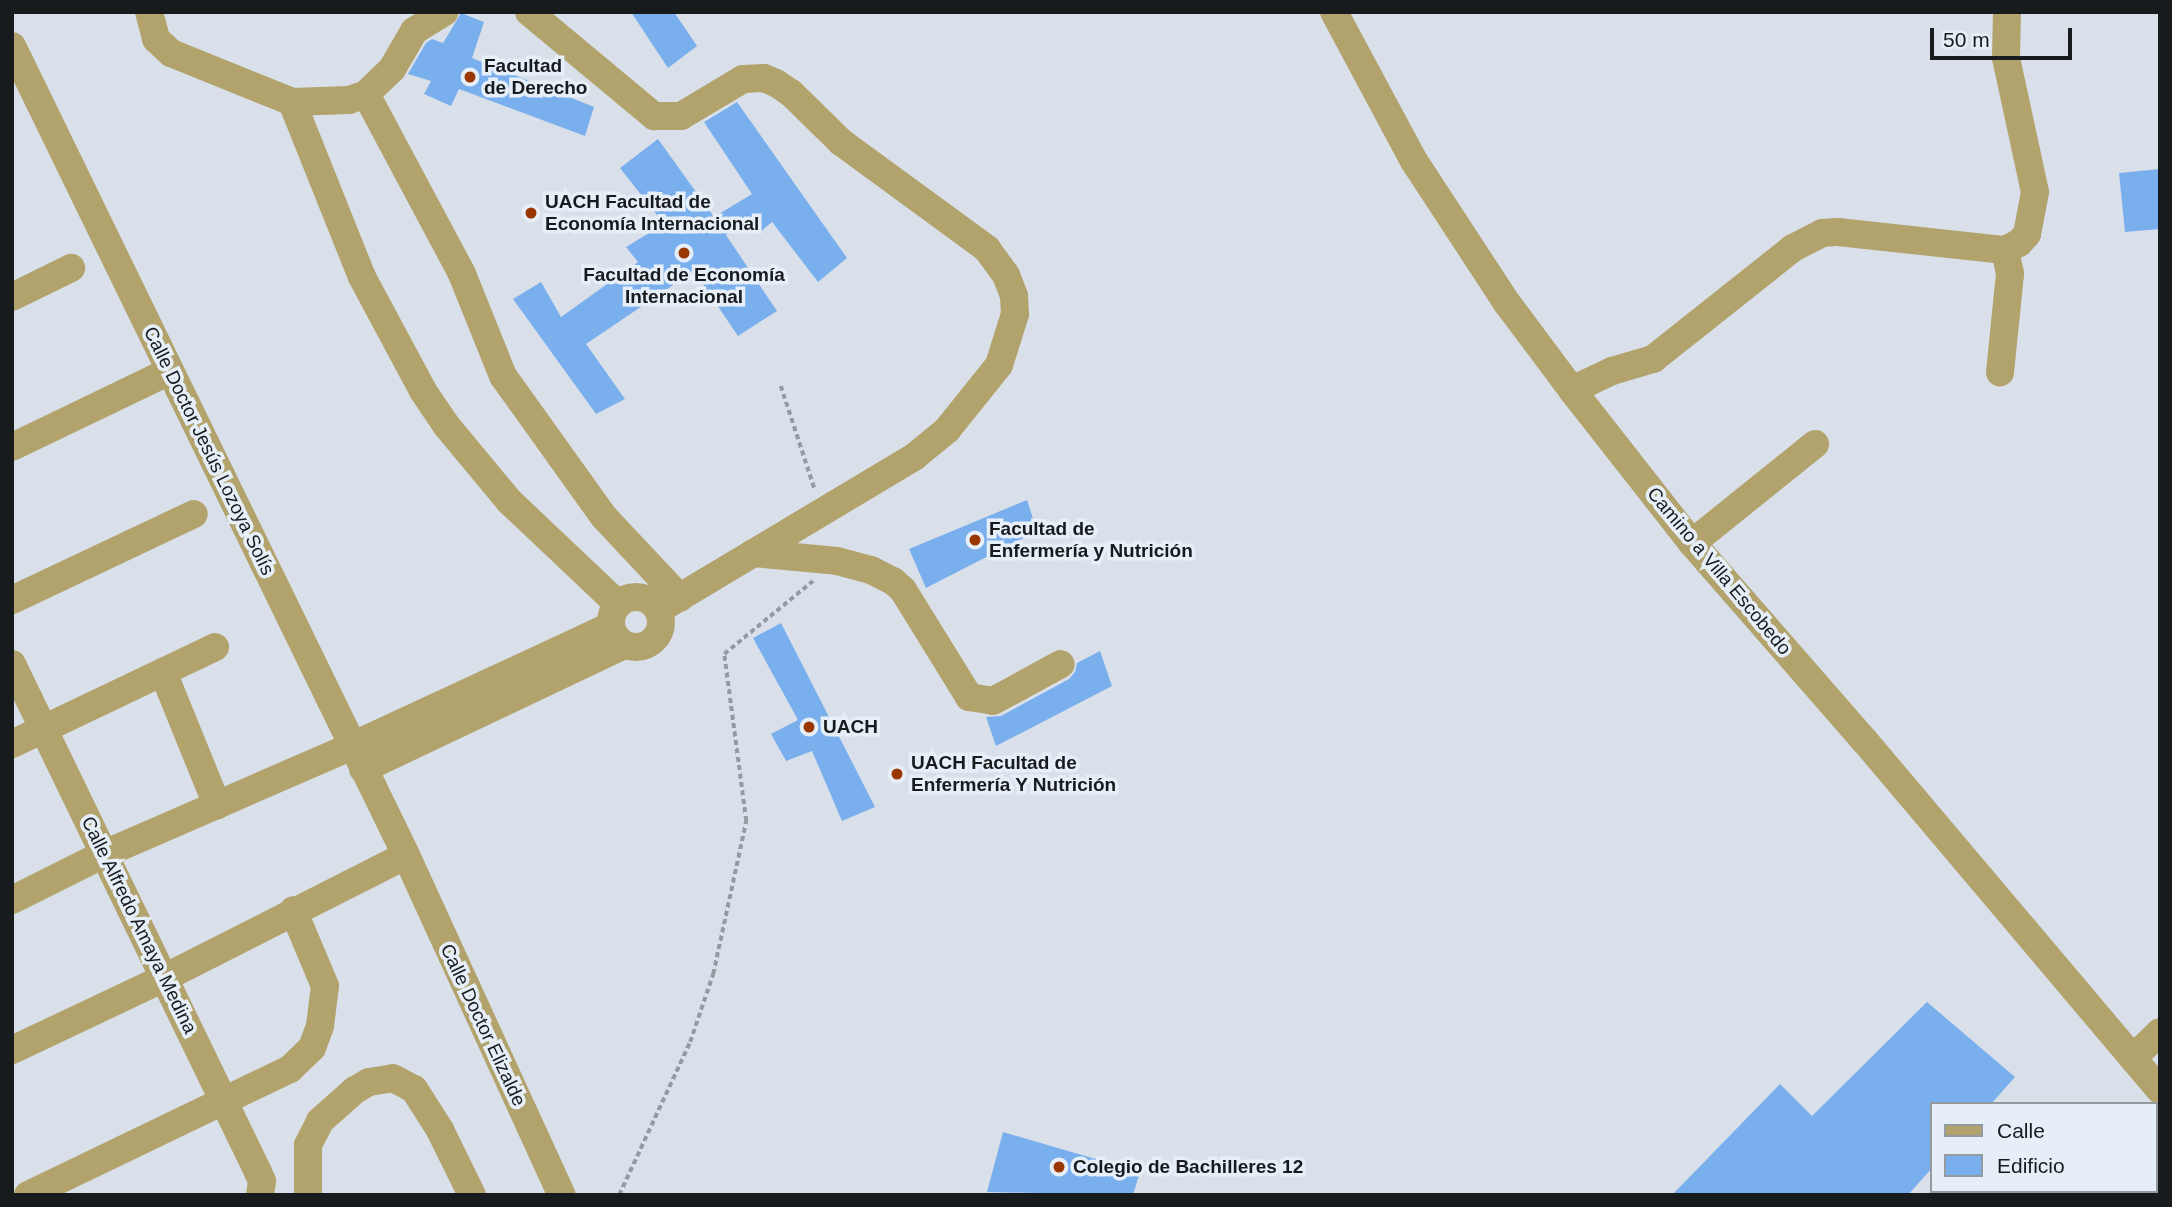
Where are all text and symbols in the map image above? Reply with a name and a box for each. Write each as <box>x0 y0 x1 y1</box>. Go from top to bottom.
scale bar <box>1934 14 2076 58</box>
text: 50 m <box>1943 28 1990 51</box>
place label: Facultad de Derecho <box>484 55 587 99</box>
marker: Facultad de Derecho <box>462 69 478 85</box>
place label: UACH Facultad de Economía Internacional <box>545 191 759 235</box>
marker: UACH Facultad de Economía Internacional <box>523 205 539 221</box>
marker: Facultad de Economía Internacional <box>676 245 692 261</box>
place label: Facultad de Economía Internacional <box>583 264 785 308</box>
street label: Calle Doctor Jesús Lozoya Solís <box>139 323 279 579</box>
street label: Camino a Villa Escobedo <box>1642 482 1796 660</box>
place label: Facultad de Enfermería y Nutrición <box>989 518 1193 562</box>
marker: Facultad de Enfermería y Nutrición <box>967 532 983 548</box>
place label: UACH <box>823 716 878 738</box>
marker: UACH <box>801 719 817 735</box>
place label: UACH Facultad de Enfermería Y Nutrición <box>911 752 1117 796</box>
marker: UACH Facultad de Enfermería Y Nutrición <box>889 766 905 782</box>
street label: Calle Alfredo Amaya Medina <box>76 812 202 1038</box>
street label: Calle Doctor Elizalde <box>435 940 531 1110</box>
legend <box>1930 1102 2158 1193</box>
text: Calle <box>1997 1119 2045 1142</box>
text: Edificio <box>1997 1154 2065 1177</box>
place label: Colegio de Bachilleres 12 <box>1073 1156 1303 1178</box>
marker: Colegio de Bachilleres 12 <box>1051 1159 1067 1175</box>

